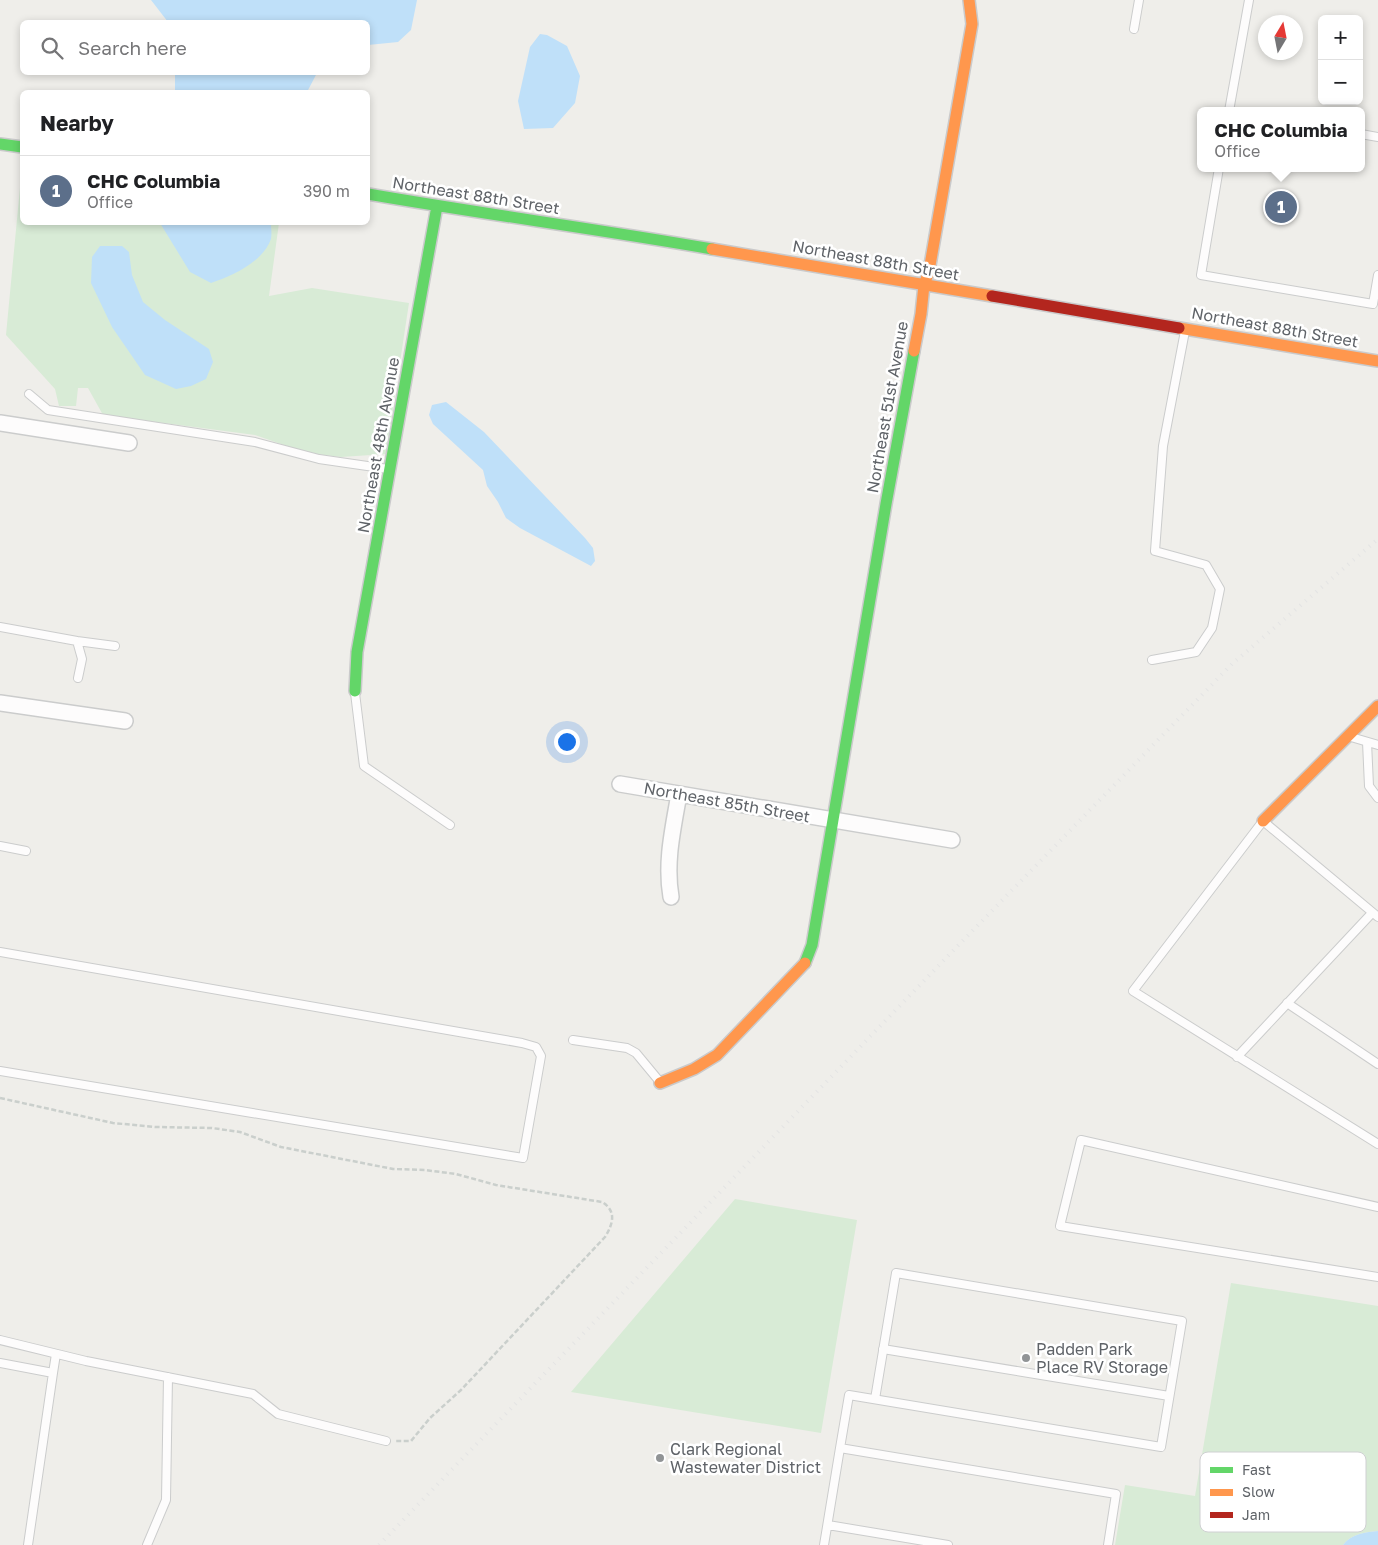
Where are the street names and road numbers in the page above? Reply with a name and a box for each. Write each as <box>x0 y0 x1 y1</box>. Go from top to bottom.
street label: Northeast 88th Street <box>391 172 561 218</box>
street label: Northeast 88th Street <box>791 235 961 285</box>
street label: Northeast 88th Street <box>1190 302 1360 352</box>
street label: Northeast 51st Avenue <box>862 320 912 494</box>
street label: Northeast 48th Avenue <box>353 356 403 534</box>
street label: Northeast 85th Street <box>642 778 812 826</box>

